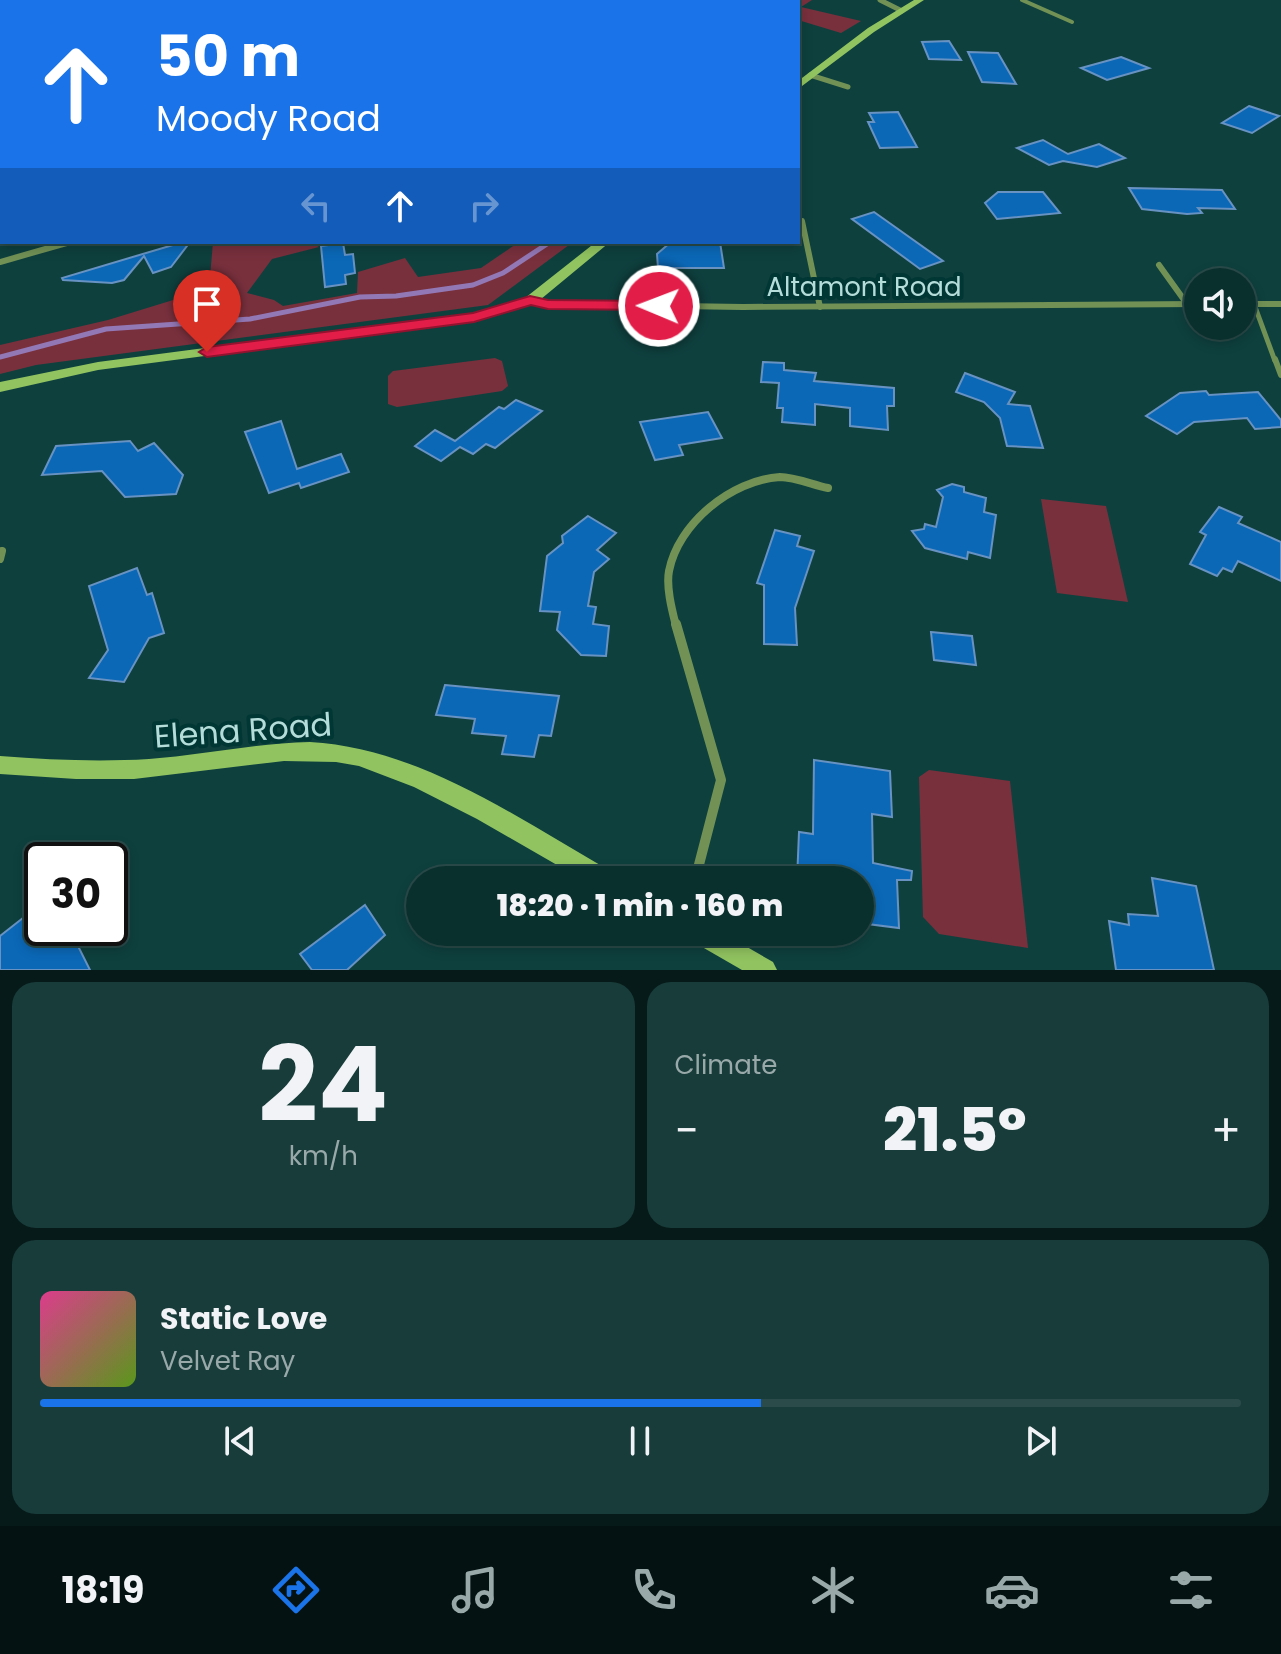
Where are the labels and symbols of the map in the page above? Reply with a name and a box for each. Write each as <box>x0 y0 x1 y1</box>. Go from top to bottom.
position arrow <box>617 264 701 348</box>
street label: Altamont Road <box>766 269 962 305</box>
pin <box>173 270 241 352</box>
street label: Elena Road <box>153 701 333 759</box>
speed limit sign: 30 <box>24 842 128 946</box>

